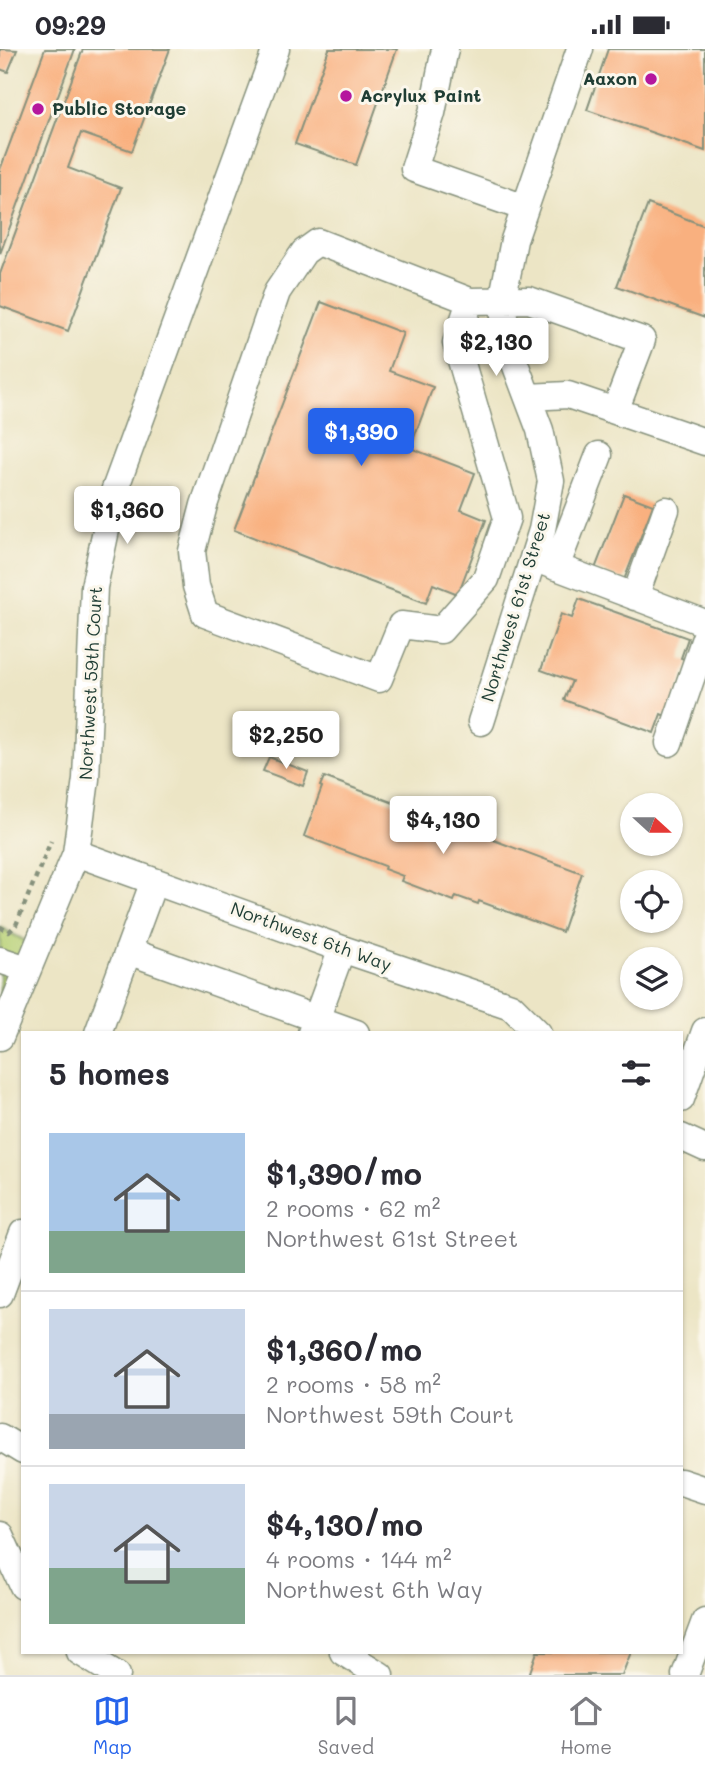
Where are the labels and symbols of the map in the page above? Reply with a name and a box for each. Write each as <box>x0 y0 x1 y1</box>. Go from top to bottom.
place label: Aaxon <box>583 66 637 90</box>
marker: Aaxon <box>643 71 659 87</box>
place label: Acrylux Paint <box>360 83 481 107</box>
marker: Acrylux Paint <box>338 88 354 104</box>
place label: Public Storage <box>52 96 187 120</box>
marker: Public Storage <box>30 101 46 117</box>
pin: $2,130 <box>439 319 553 378</box>
pin: $1,390 <box>304 409 418 468</box>
pin: $1,360 <box>70 487 184 546</box>
street label: Northwest 61st Street <box>475 509 555 705</box>
street label: Northwest 59th Court <box>73 585 107 780</box>
pin: $2,250 <box>229 711 343 771</box>
north arrow <box>620 793 682 856</box>
pin: $4,130 <box>386 797 500 856</box>
street label: Northwest 6th Way <box>227 896 395 976</box>

